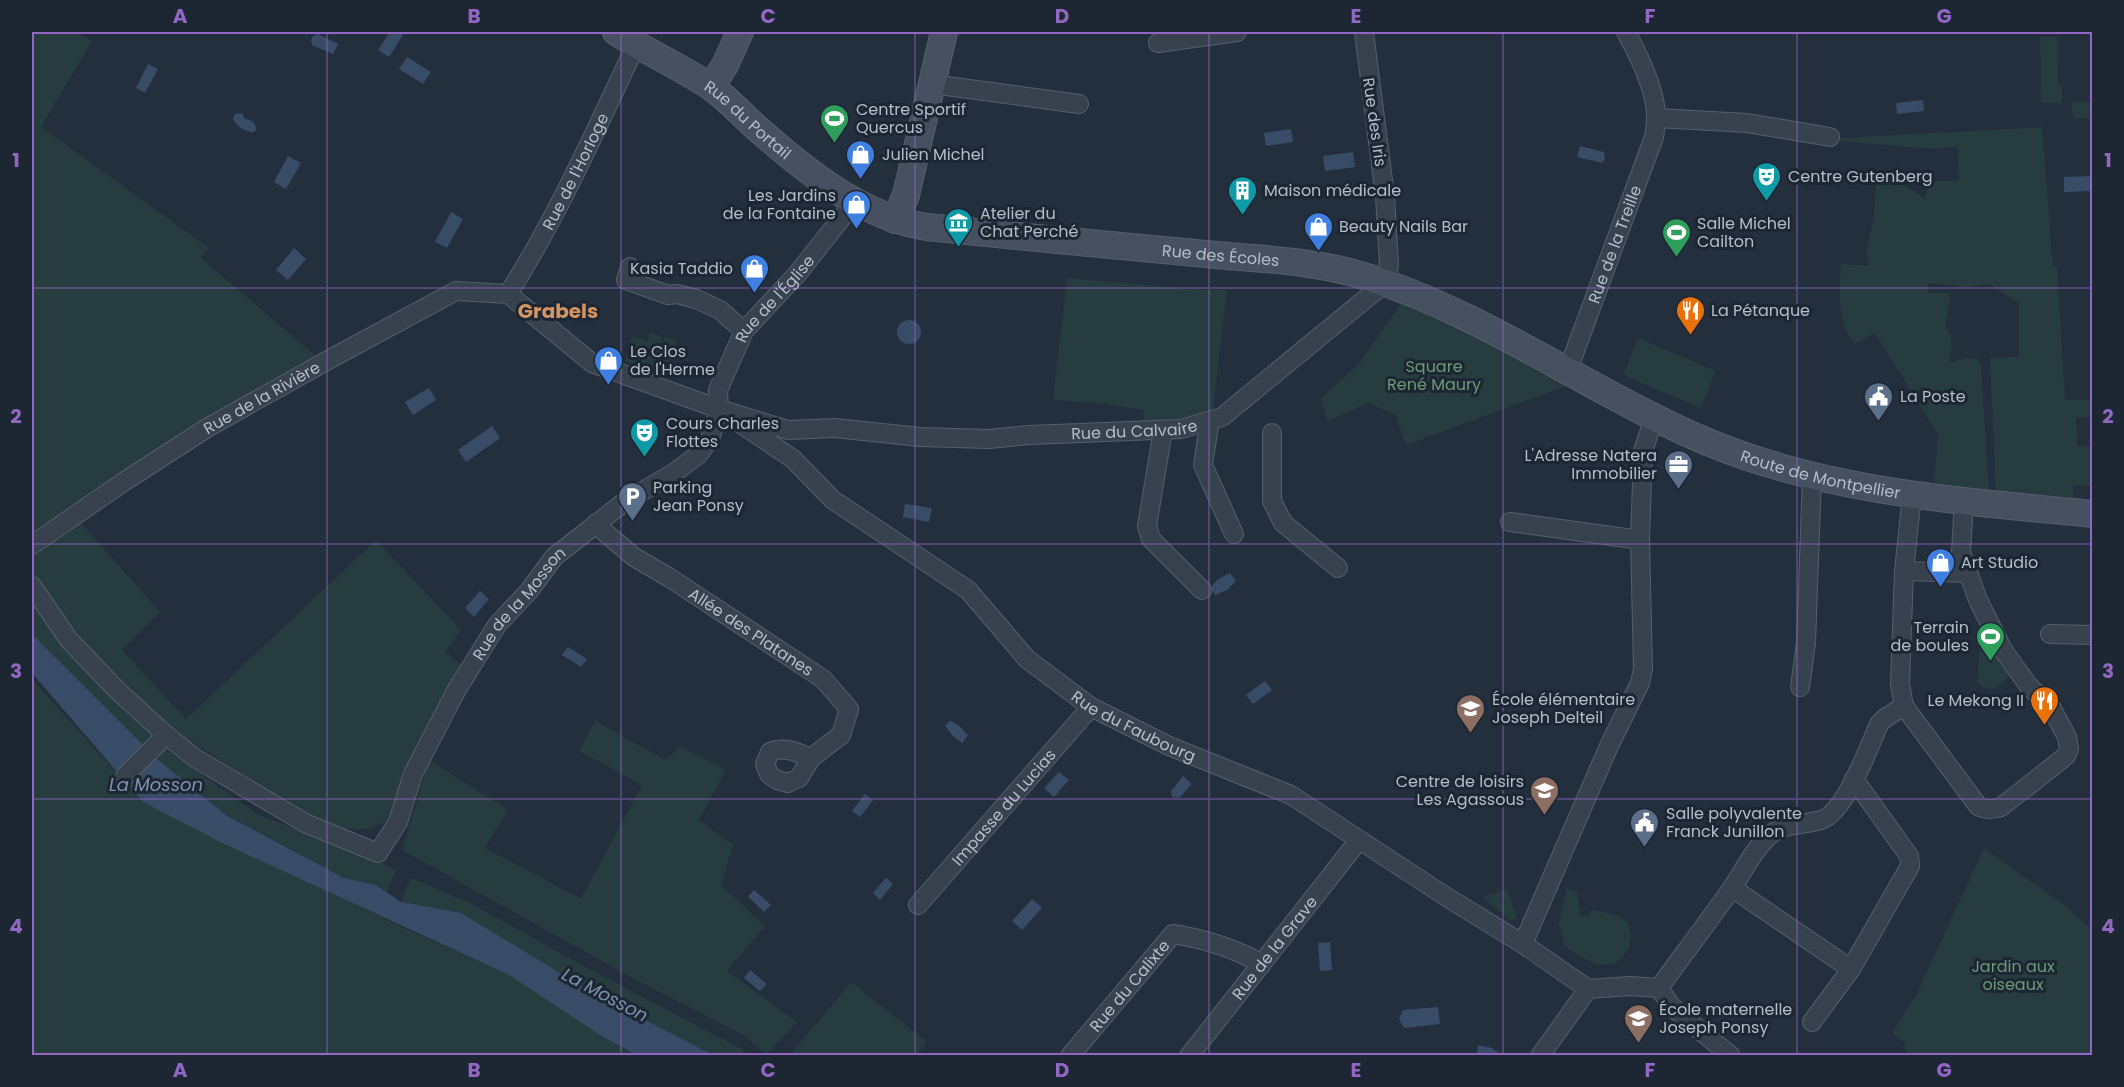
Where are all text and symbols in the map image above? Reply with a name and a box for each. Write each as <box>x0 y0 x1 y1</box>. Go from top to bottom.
text: A <box>173 2 188 30</box>
text: B <box>467 2 481 30</box>
text: C <box>760 2 776 30</box>
text: D <box>1055 2 1069 30</box>
text: E <box>1351 2 1361 30</box>
text: F <box>1645 2 1656 30</box>
text: G <box>1936 2 1952 30</box>
street label: Rue du Portail <box>700 75 796 165</box>
street label: Rue des Iris <box>1357 76 1392 168</box>
place label: Centre Sportif Quercus <box>856 98 966 139</box>
sports icon: Centre Sportif Quercus <box>819 102 851 144</box>
street label: Rue de l'Horloge <box>537 109 614 234</box>
shop icon: Julien Michel <box>845 138 877 180</box>
place label: Julien Michel <box>882 143 985 166</box>
text: 1 <box>12 146 20 174</box>
text: 1 <box>2104 146 2112 174</box>
theatre icon: Centre Gutenberg <box>1751 160 1783 202</box>
place label: Centre Gutenberg <box>1788 165 1933 188</box>
building icon: Maison médicale <box>1227 174 1259 216</box>
place label: Maison médicale <box>1264 179 1401 202</box>
street label: Rue de la Treille <box>1583 182 1647 307</box>
place label: Les Jardins de la Fontaine <box>723 184 836 225</box>
shop icon: Les Jardins de la Fontaine <box>841 188 873 230</box>
place label: Atelier du Chat Perché <box>980 202 1079 243</box>
museum icon: Atelier du Chat Perché <box>943 206 975 248</box>
shop icon: Beauty Nails Bar <box>1302 210 1334 252</box>
place label: Salle Michel Cailton <box>1697 212 1791 253</box>
place label: Beauty Nails Bar <box>1339 215 1468 238</box>
sports icon: Salle Michel Cailton <box>1660 216 1692 258</box>
street label: Rue des Écoles <box>1161 239 1281 272</box>
street label: Rue de l'Église <box>729 250 820 346</box>
shop icon: Kasia Taddio <box>738 252 770 294</box>
place label: Kasia Taddio <box>630 257 733 280</box>
restaurant icon: La Pétanque <box>1674 294 1706 336</box>
district label: Grabels <box>518 297 598 325</box>
place label: La Pétanque <box>1711 299 1810 322</box>
place label: Le Clos de l'Herme <box>630 340 715 381</box>
shop icon: Le Clos de l'Herme <box>593 344 625 386</box>
park label: Square René Maury <box>1387 355 1481 396</box>
street label: Rue de la Rivière <box>199 356 324 440</box>
public building icon: La Poste <box>1863 380 1895 422</box>
place label: La Poste <box>1900 385 1966 408</box>
text: 2 <box>10 402 22 430</box>
text: 2 <box>2102 402 2114 430</box>
place label: Cours Charles Flottes <box>666 412 779 453</box>
street label: Rue du Calvaire <box>1071 414 1200 445</box>
theatre icon: Cours Charles Flottes <box>629 416 661 458</box>
place label: L'Adresse Natera Immobilier <box>1525 444 1657 485</box>
street label: Route de Montpellier <box>1737 444 1902 505</box>
office icon: L'Adresse Natera Immobilier <box>1662 448 1694 490</box>
place label: Parking Jean Ponsy <box>653 476 744 517</box>
parking icon: Parking Jean Ponsy <box>616 480 648 522</box>
street label: Rue de la Mosson <box>467 541 570 665</box>
shop icon: Art Studio <box>1924 546 1956 588</box>
place label: Art Studio <box>1961 551 2038 574</box>
street label: Allée des Platanes <box>684 582 818 682</box>
place label: Terrain de boules <box>1890 616 1969 657</box>
sports icon: Terrain de boules <box>1974 620 2006 662</box>
text: 3 <box>10 657 22 685</box>
text: 3 <box>2102 657 2114 685</box>
restaurant icon: Le Mekong II <box>2029 684 2061 726</box>
street label: Rue du Faubourg <box>1067 685 1199 768</box>
place label: École élémentaire Joseph Delteil <box>1492 688 1635 729</box>
place label: Le Mekong II <box>1928 689 2024 712</box>
school or university icon: École élémentaire Joseph Delteil <box>1455 692 1487 734</box>
street label: Impasse du Lucias <box>946 744 1061 871</box>
place label: Centre de loisirs Les Agassous <box>1396 770 1524 811</box>
water label: La Mosson <box>109 772 203 797</box>
school or university icon: Centre de loisirs Les Agassous <box>1529 774 1561 816</box>
place label: Salle polyvalente Franck Junillon <box>1666 802 1802 843</box>
public building icon: Salle polyvalente Franck Junillon <box>1629 806 1661 848</box>
street label: Rue de la Grave <box>1227 891 1323 1005</box>
text: 4 <box>9 912 23 940</box>
text: 4 <box>2101 912 2115 940</box>
street label: Rue du Calixte <box>1084 935 1175 1037</box>
park label: Jardin aux oiseaux <box>1971 955 2055 996</box>
water label: La Mosson <box>558 961 653 1028</box>
place label: École maternelle Joseph Ponsy <box>1659 998 1792 1039</box>
school or university icon: École maternelle Joseph Ponsy <box>1622 1002 1654 1044</box>
text: A <box>173 1056 188 1084</box>
text: B <box>467 1056 481 1084</box>
text: C <box>760 1056 776 1084</box>
text: D <box>1055 1056 1069 1084</box>
text: E <box>1351 1056 1361 1084</box>
text: F <box>1645 1056 1656 1084</box>
text: G <box>1936 1056 1952 1084</box>

